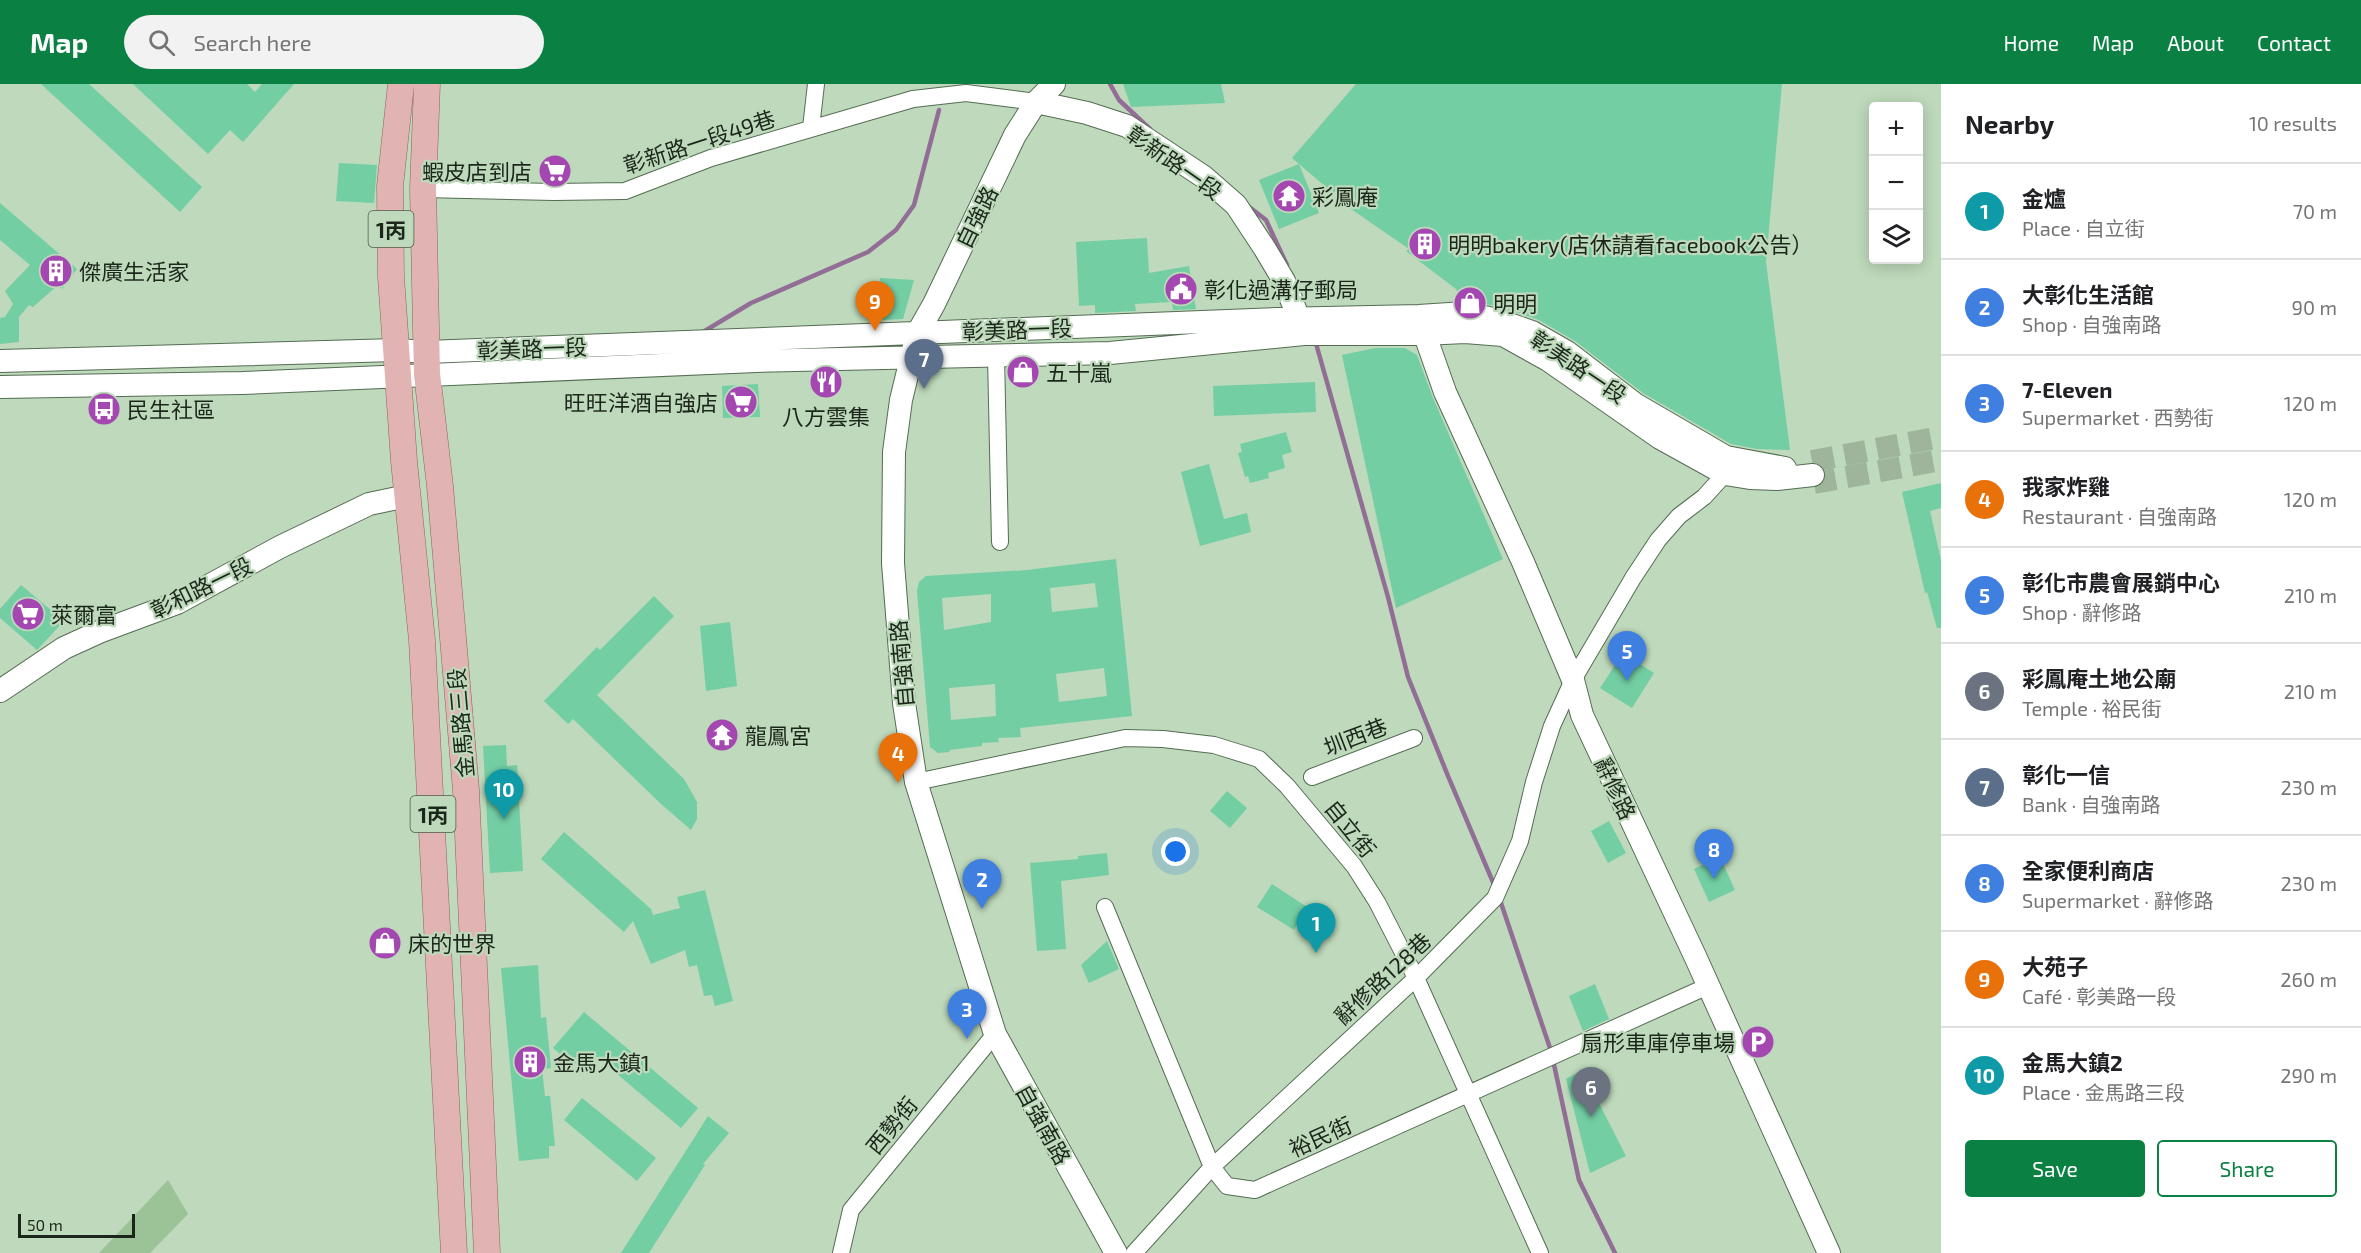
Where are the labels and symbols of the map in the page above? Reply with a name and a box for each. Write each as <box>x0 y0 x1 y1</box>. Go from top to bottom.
street label: 彰新路一段49巷 <box>620 104 778 178</box>
street label: 彰新路一段 <box>1122 120 1228 204</box>
supermarket icon: 蝦皮店到店 <box>537 153 573 189</box>
place label: 蝦皮店到店 <box>422 158 532 184</box>
temple icon: 彩鳳庵 <box>1271 178 1307 214</box>
street label: 自強路 <box>950 182 1002 252</box>
place label: 彩鳳庵 <box>1312 183 1378 209</box>
road number: 1丙 <box>368 211 414 247</box>
building icon: 明明bakery(店休請看facebook公告） <box>1407 226 1443 262</box>
place label: 明明bakery(店休請看facebook公告） <box>1448 231 1813 257</box>
building icon: 傑廣生活家 <box>38 253 74 289</box>
place label: 傑廣生活家 <box>79 258 189 284</box>
public building icon: 彰化過溝仔郵局 <box>1163 271 1199 307</box>
place label: 彰化過溝仔郵局 <box>1204 276 1358 302</box>
pin: 9 <box>856 282 894 331</box>
shop icon: 明明 <box>1452 285 1488 321</box>
place label: 明明 <box>1493 290 1537 316</box>
street label: 彰美路一段 <box>962 314 1072 344</box>
street label: 彰美路一段 <box>1526 324 1632 408</box>
street label: 彰美路一段 <box>477 333 587 363</box>
pin: 7 <box>904 340 944 389</box>
shop icon: 五十嵐 <box>1005 354 1041 390</box>
place label: 五十嵐 <box>1046 359 1112 385</box>
restaurant icon: 八方雲集 <box>808 364 844 400</box>
supermarket icon: 旺旺洋酒自強店 <box>723 384 759 420</box>
place label: 旺旺洋酒自強店 <box>564 389 718 415</box>
bus stop icon: 民生社區 <box>86 391 122 427</box>
place label: 民生社區 <box>127 396 215 422</box>
place label: 八方雲集 <box>782 403 870 429</box>
street label: 彰和路一段 <box>146 551 256 623</box>
supermarket icon: 萊爾富 <box>10 596 46 632</box>
place label: 萊爾富 <box>51 601 117 627</box>
street label: 自強南路 <box>884 619 918 709</box>
pin: 5 <box>1608 632 1646 681</box>
street label: 金馬路三段 <box>442 667 478 779</box>
street label: 圳西巷 <box>1320 712 1390 760</box>
temple icon: 龍鳳宮 <box>704 717 740 753</box>
place label: 龍鳳宮 <box>745 722 811 748</box>
pin: 4 <box>878 734 918 783</box>
street label: 辭修路 <box>1590 753 1642 823</box>
pin: 10 <box>484 770 524 819</box>
street label: 自立街 <box>1320 794 1382 862</box>
road number: 1丙 <box>410 796 456 832</box>
pin: 8 <box>1694 830 1734 879</box>
your location <box>1161 837 1190 866</box>
pin: 2 <box>962 860 1002 909</box>
pin: 1 <box>1296 904 1336 953</box>
shop icon: 床的世界 <box>367 925 403 961</box>
street label: 辭修路128巷 <box>1328 927 1436 1029</box>
place label: 床的世界 <box>408 930 496 956</box>
pin: 3 <box>948 990 986 1039</box>
parking icon: 扇形車庫停車場 <box>1740 1024 1776 1060</box>
place label: 扇形車庫停車場 <box>1581 1029 1735 1055</box>
building icon: 金馬大鎮1 <box>512 1044 548 1080</box>
place label: 金馬大鎮1 <box>553 1049 650 1075</box>
pin: 6 <box>1572 1068 1610 1117</box>
street label: 自強南路 <box>1011 1079 1077 1169</box>
street label: 西勢街 <box>860 1091 922 1159</box>
street label: 裕民街 <box>1285 1111 1355 1161</box>
scale bar <box>18 1211 135 1238</box>

